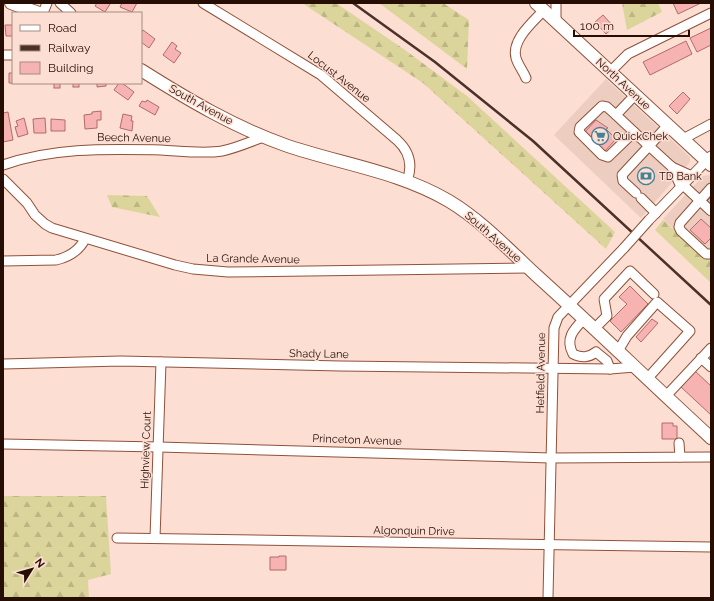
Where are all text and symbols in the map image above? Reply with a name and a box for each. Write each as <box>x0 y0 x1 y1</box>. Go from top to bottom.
legend <box>12 12 142 84</box>
scale bar <box>574 12 689 38</box>
text: 100 m <box>580 19 614 33</box>
text: Road <box>48 21 77 35</box>
text: Railway <box>48 41 91 55</box>
street label: Locust Avenue <box>305 49 373 106</box>
street label: North Avenue <box>593 55 653 113</box>
text: Building <box>48 61 94 75</box>
street label: South Avenue <box>167 82 236 128</box>
supermarket icon: QuickChek <box>590 126 610 146</box>
place label: QuickChek <box>613 130 668 143</box>
street label: Beech Avenue <box>97 131 172 145</box>
bank icon: TD Bank <box>636 166 656 186</box>
place label: TD Bank <box>659 170 702 183</box>
street label: South Avenue <box>462 209 524 266</box>
street label: La Grande Avenue <box>206 252 300 266</box>
street label: Hetfield Avenue <box>534 332 548 414</box>
street label: Shady Lane <box>289 347 349 361</box>
street label: Highview Court <box>138 411 154 489</box>
street label: Princeton Avenue <box>312 432 402 448</box>
street label: Algonquin Drive <box>373 524 455 538</box>
north arrow <box>12 549 52 589</box>
text: N <box>32 556 47 571</box>

